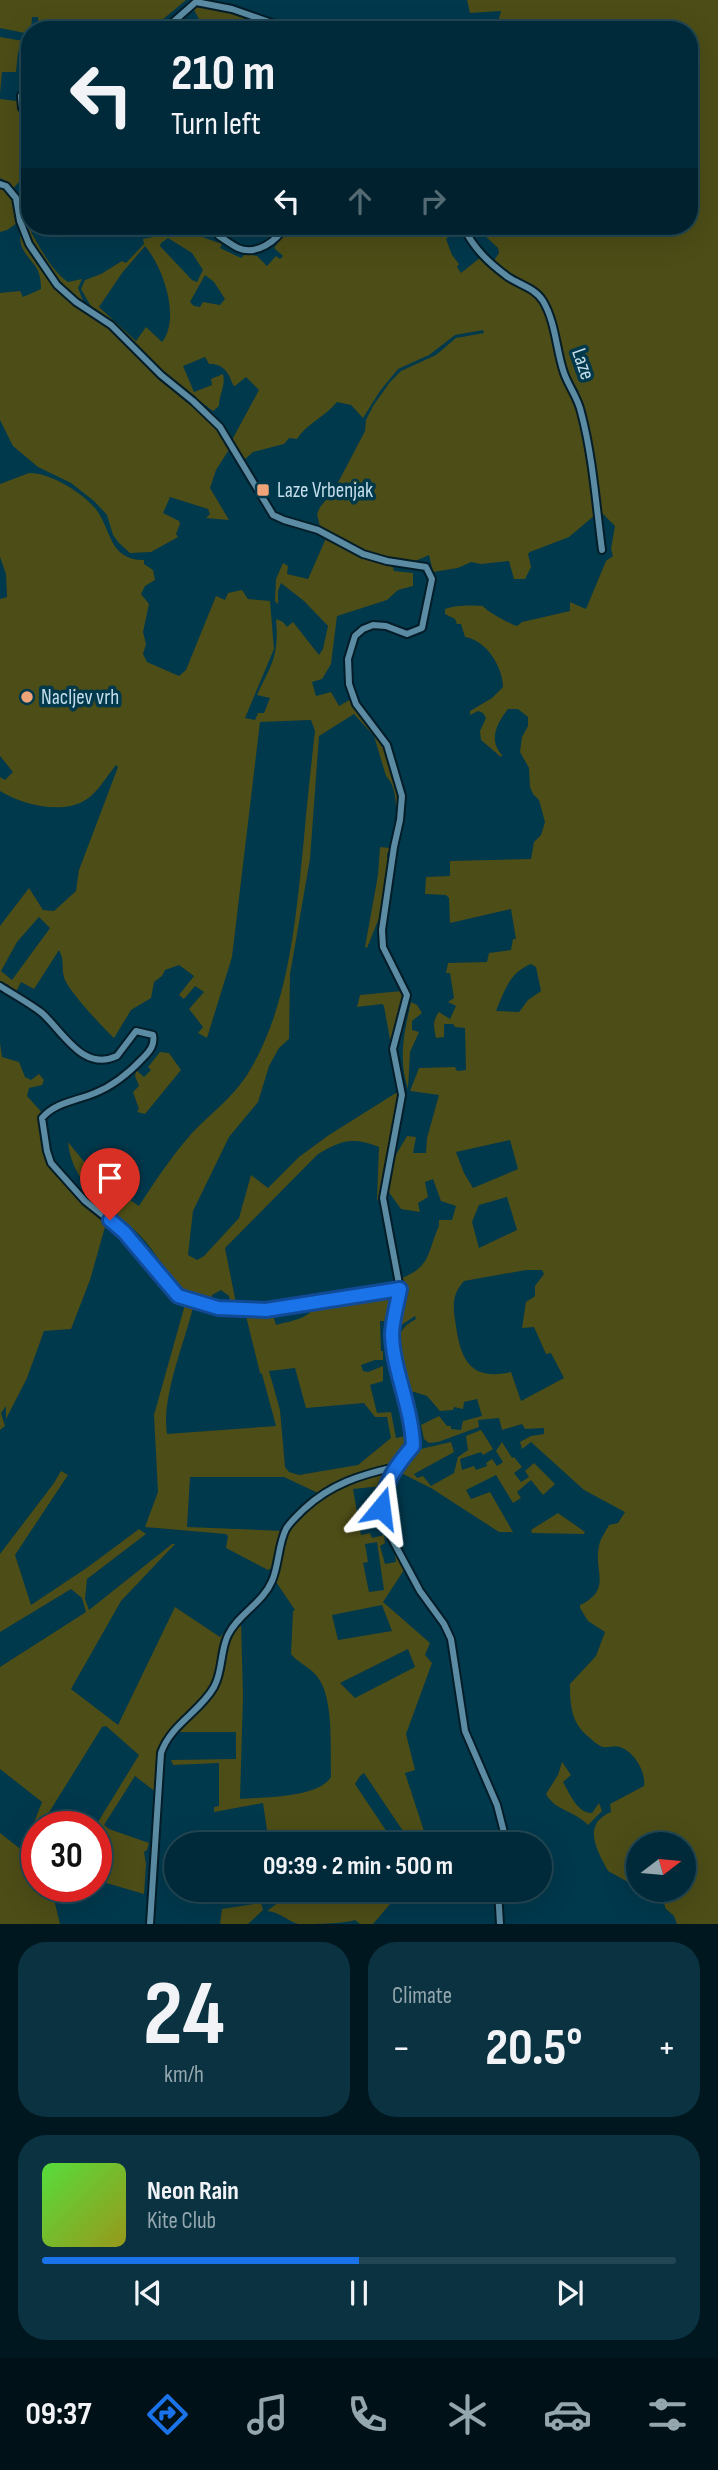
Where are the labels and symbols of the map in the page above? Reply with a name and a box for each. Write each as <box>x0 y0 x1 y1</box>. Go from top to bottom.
street label: Laze <box>566 345 600 383</box>
place label: Laze Vrbenjak <box>277 478 373 503</box>
marker: Laze Vrbenjak <box>255 482 271 498</box>
place label: Nacljev vrh <box>41 685 119 710</box>
marker: Nacljev vrh <box>19 689 35 705</box>
pin <box>80 1148 140 1220</box>
position arrow <box>344 1471 418 1545</box>
speed limit sign: 30 <box>21 1811 112 1902</box>
north arrow <box>626 1832 696 1902</box>

